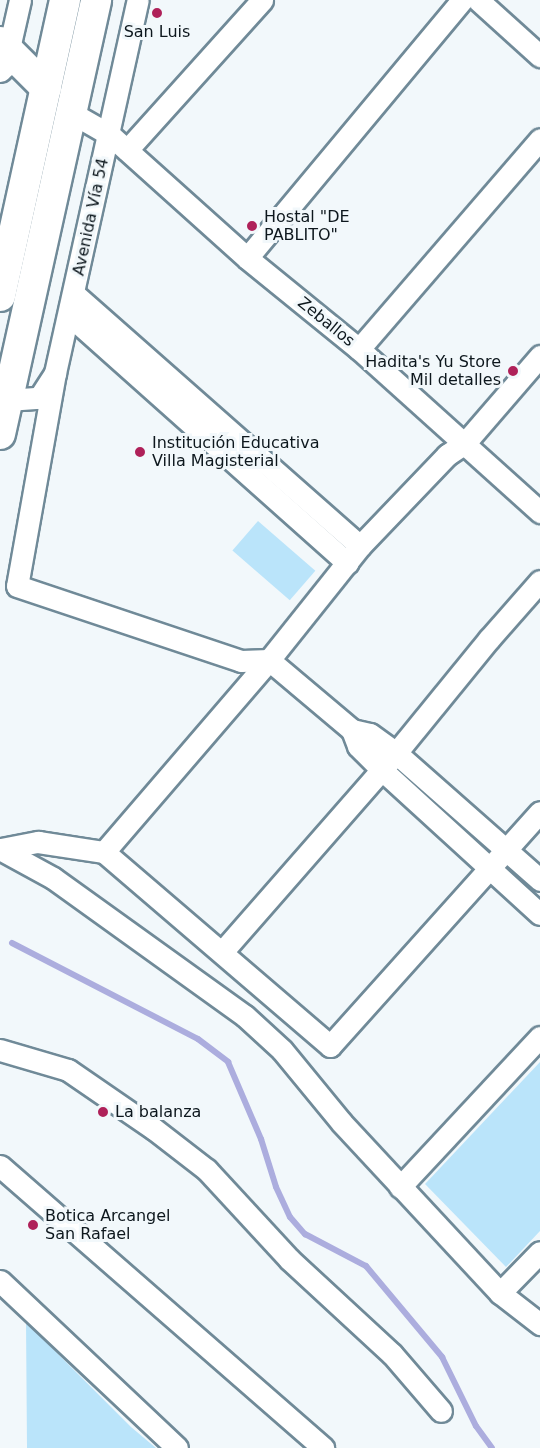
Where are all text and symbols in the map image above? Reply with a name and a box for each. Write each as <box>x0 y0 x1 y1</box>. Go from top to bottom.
marker: San Luis <box>150 6 164 20</box>
place label: San Luis <box>124 22 190 42</box>
street label: Avenida Vía 54 <box>69 157 113 277</box>
place label: Hostal "DE PABLITO" <box>264 207 350 245</box>
marker: Hostal "DE PABLITO" <box>245 219 259 233</box>
street label: Zeballos <box>294 293 358 351</box>
place label: Hadita's Yu Store Mil detalles <box>365 352 501 390</box>
marker: Hadita's Yu Store Mil detalles <box>506 364 520 378</box>
place label: Institución Educativa Villa Magisterial <box>152 433 320 471</box>
marker: Institución Educativa Villa Magisterial <box>133 445 147 459</box>
place label: La balanza <box>115 1102 201 1122</box>
marker: La balanza <box>96 1105 110 1119</box>
place label: Botica Arcangel San Rafael <box>45 1206 171 1244</box>
marker: Botica Arcangel San Rafael <box>26 1218 40 1232</box>

